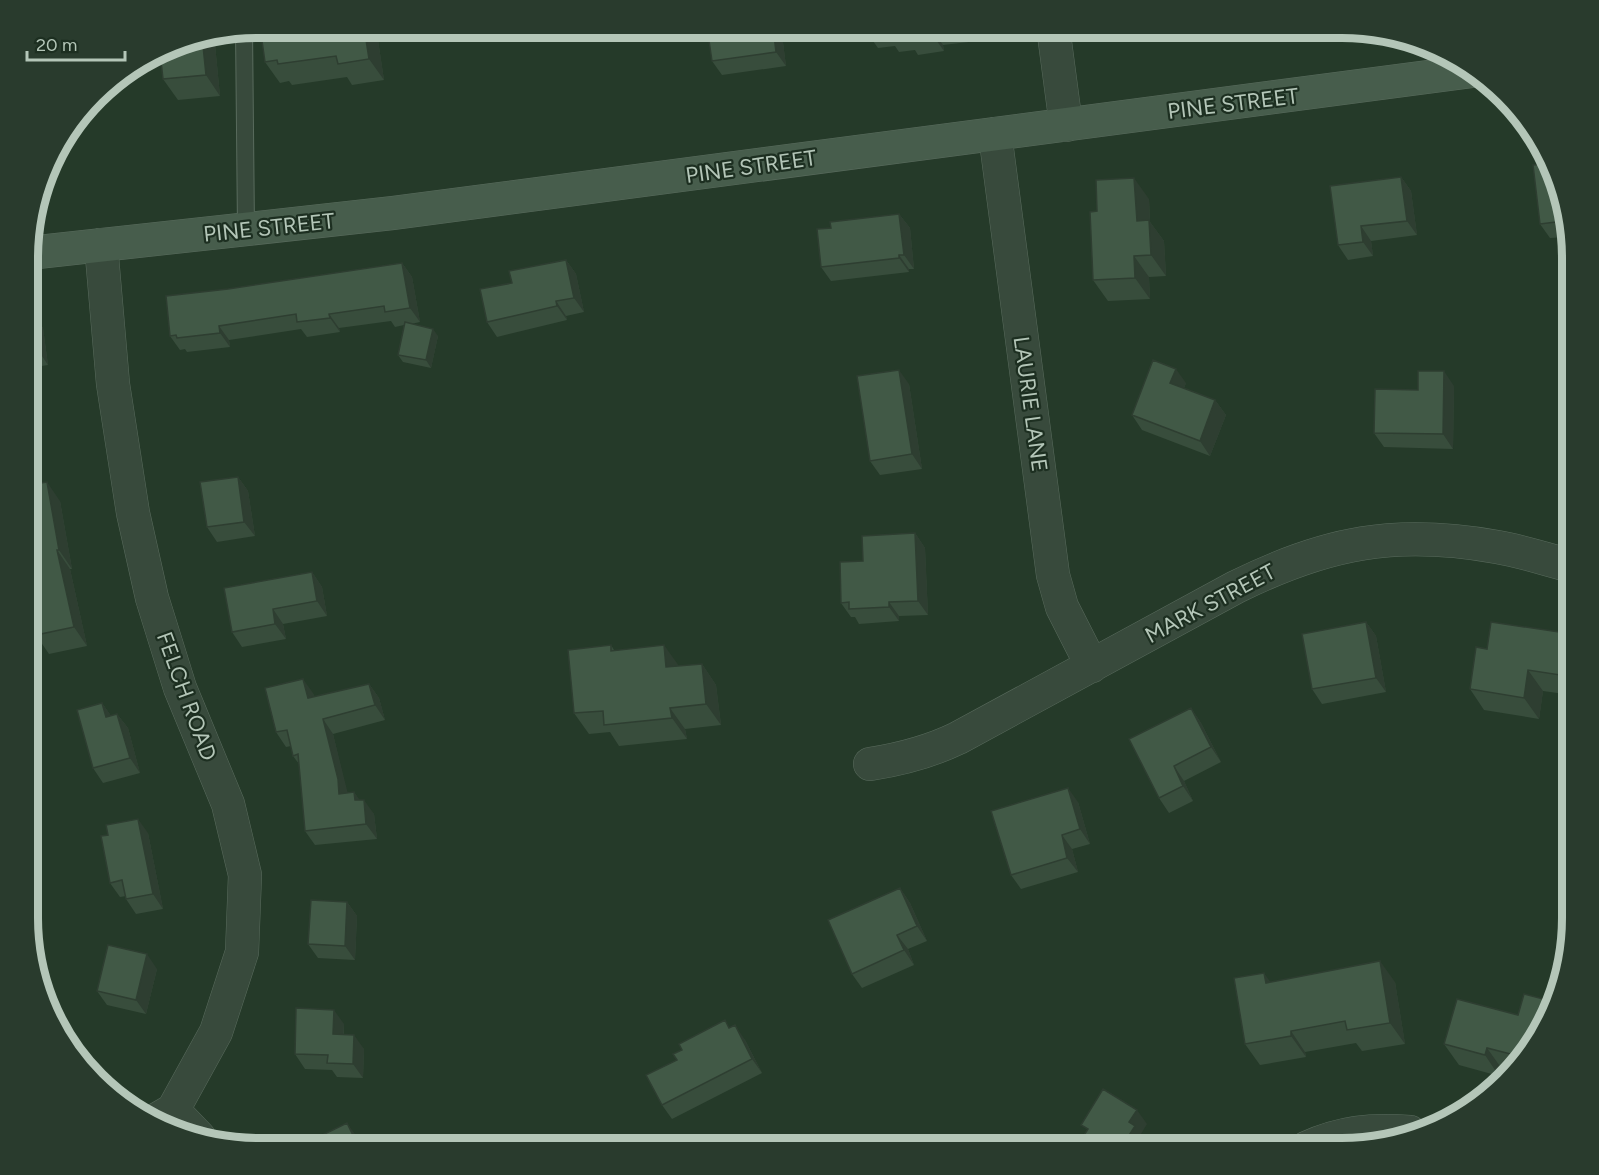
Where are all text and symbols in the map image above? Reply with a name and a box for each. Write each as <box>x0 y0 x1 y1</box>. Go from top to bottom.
scale bar <box>27 24 124 62</box>
text: 20 m <box>36 34 77 56</box>
street label: PINE STREET <box>1166 82 1300 125</box>
street label: PINE STREET <box>684 144 818 189</box>
street label: PINE STREET <box>202 207 336 248</box>
street label: LAURIE LANE <box>1008 335 1053 474</box>
street label: MARK STREET <box>1140 558 1280 649</box>
street label: FELCH ROAD <box>151 628 222 764</box>

